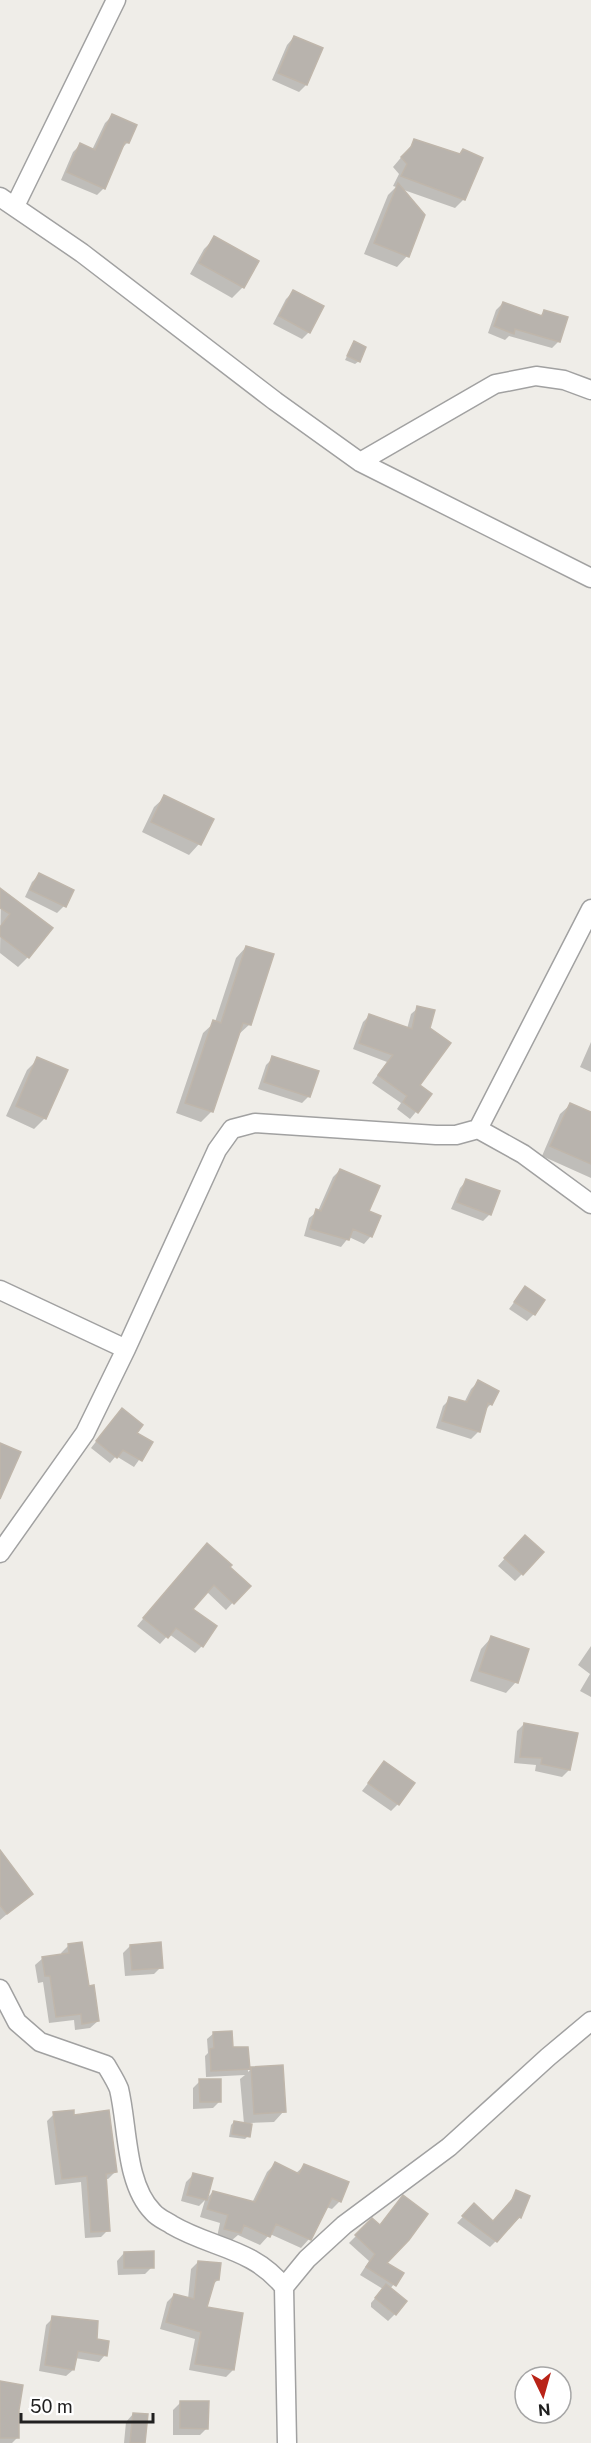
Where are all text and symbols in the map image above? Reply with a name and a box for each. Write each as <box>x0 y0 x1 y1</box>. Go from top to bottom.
north arrow <box>513 2365 573 2425</box>
scale bar <box>21 2386 153 2424</box>
text: 50 m <box>30 2396 73 2417</box>
text: N <box>537 2399 551 2419</box>

